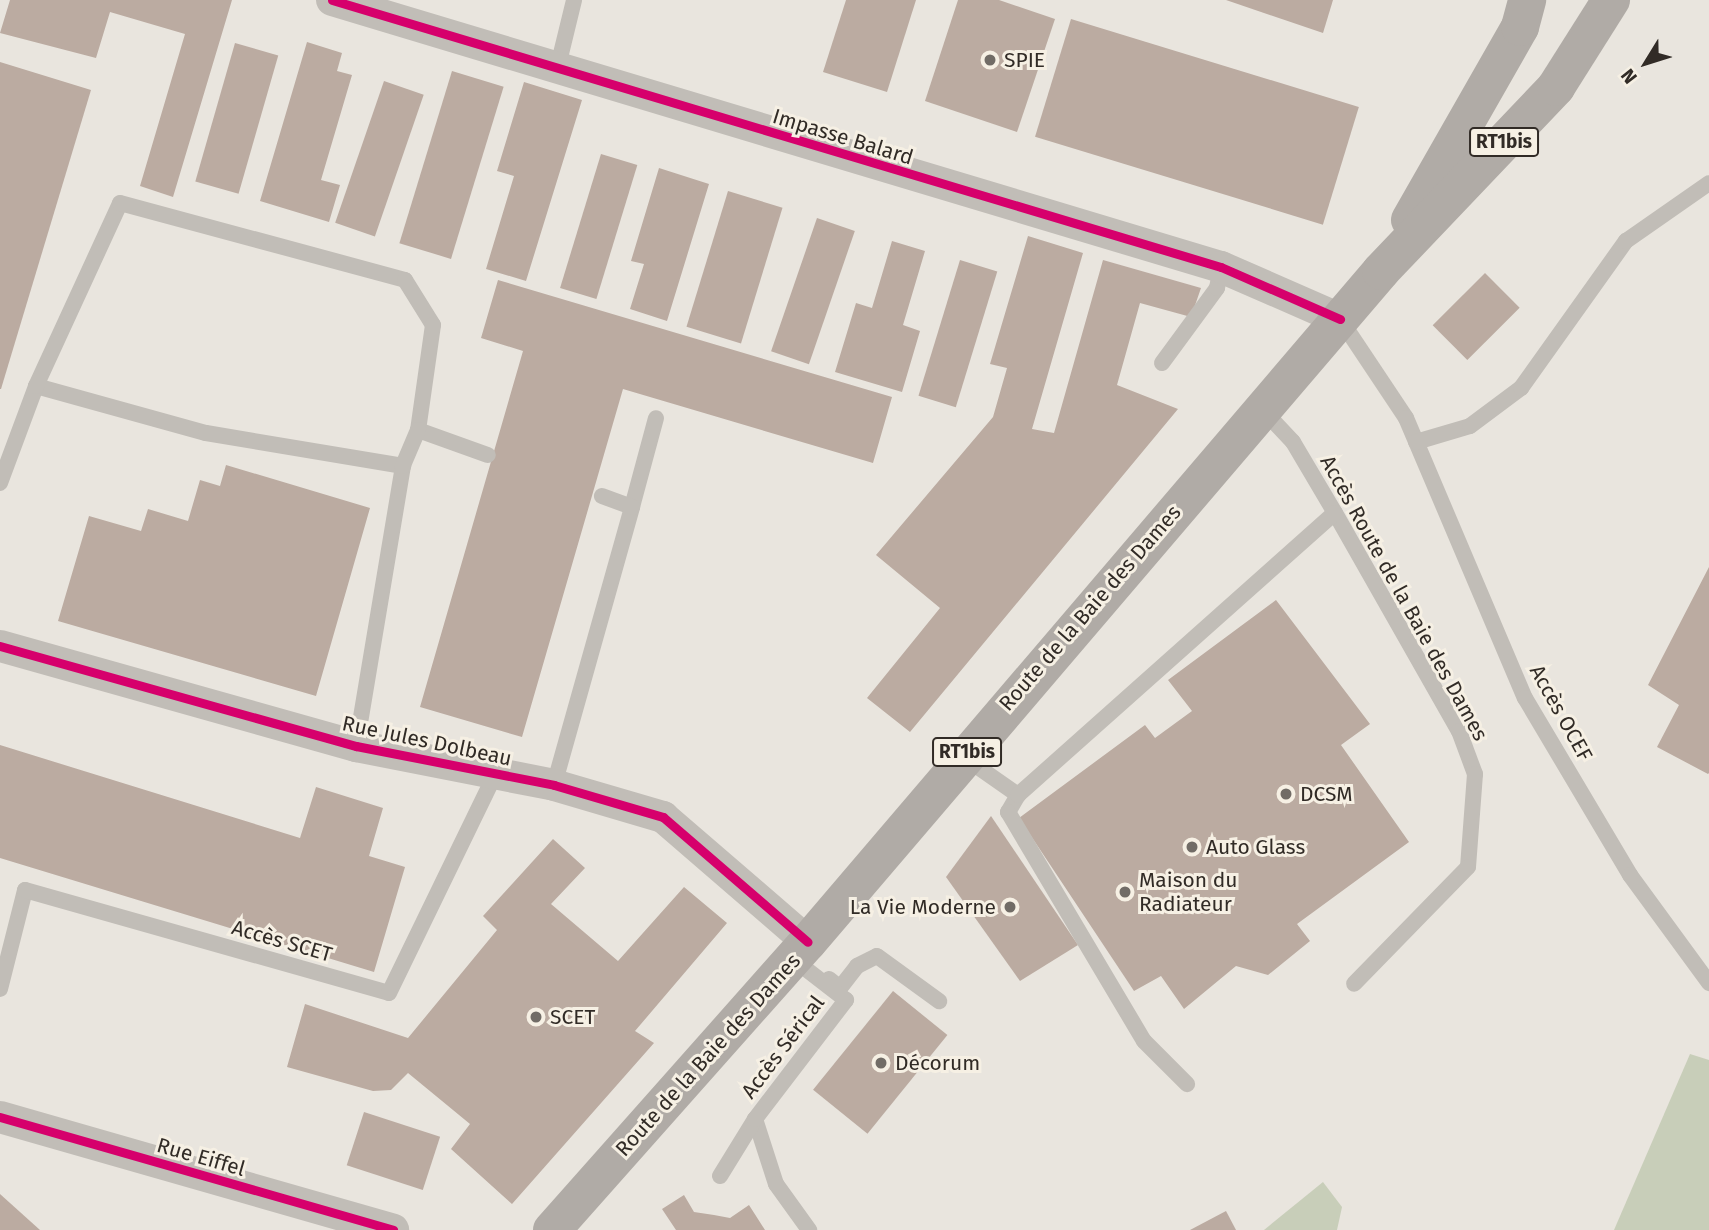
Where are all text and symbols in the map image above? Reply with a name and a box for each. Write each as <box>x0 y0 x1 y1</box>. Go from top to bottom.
north arrow <box>1611 28 1681 98</box>
place label: SPIE <box>1004 47 1045 73</box>
marker: SPIE <box>982 52 998 68</box>
text: N <box>1616 64 1642 88</box>
street label: Impasse Balard <box>770 104 916 170</box>
road number: RT1bis <box>1469 126 1539 158</box>
street label: Accès Route de la Baie des Dames <box>1315 451 1493 745</box>
street label: Route de la Baie des Dames <box>994 500 1186 716</box>
street label: Accès OCEF <box>1524 661 1598 765</box>
street label: Rue Jules Dolbeau <box>340 711 514 771</box>
road number: RT1bis <box>932 736 1002 768</box>
place label: DCSM <box>1300 781 1353 807</box>
marker: DCSM <box>1278 786 1294 802</box>
place label: Auto Glass <box>1206 834 1305 860</box>
marker: Auto Glass <box>1184 839 1200 855</box>
place label: Maison du Radiateur <box>1139 867 1237 917</box>
marker: Maison du Radiateur <box>1117 884 1133 900</box>
place label: La Vie Moderne <box>850 894 996 920</box>
marker: La Vie Moderne <box>1002 899 1018 915</box>
street label: Accès SCET <box>229 915 335 967</box>
street label: Route de la Baie des Dames <box>610 948 806 1162</box>
street label: Accès Sérical <box>736 991 830 1103</box>
place label: SCET <box>550 1004 595 1030</box>
marker: SCET <box>528 1009 544 1025</box>
place label: Décorum <box>895 1050 980 1076</box>
marker: Décorum <box>873 1055 889 1071</box>
street label: Rue Eiffel <box>154 1132 248 1182</box>

